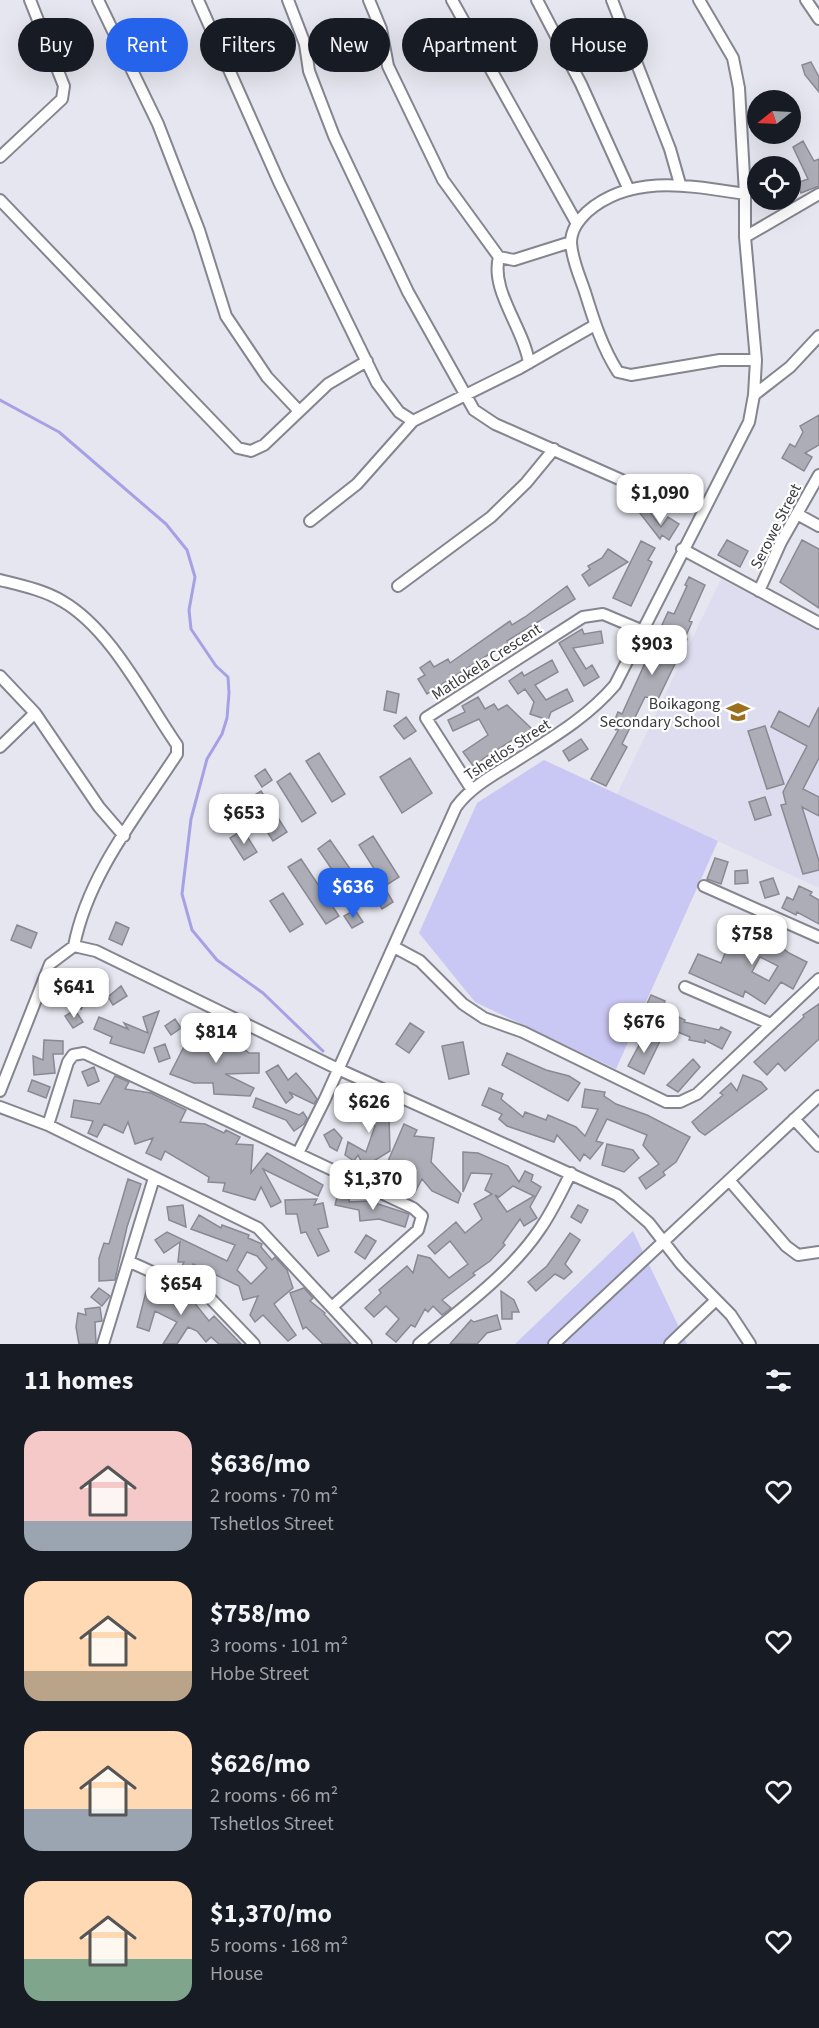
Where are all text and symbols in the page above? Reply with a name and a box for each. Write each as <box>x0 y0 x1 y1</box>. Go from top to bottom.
chip: Buy <box>18 18 94 72</box>
chip: Rent <box>106 18 188 72</box>
chip: Filters <box>200 18 296 72</box>
chip: New <box>308 18 390 72</box>
chip: Apartment <box>402 18 538 72</box>
chip: House <box>550 18 648 72</box>
north arrow <box>747 90 801 144</box>
map controls <box>747 90 801 210</box>
button: locate <box>747 156 801 210</box>
pin: $1,090 <box>611 474 709 525</box>
text: $1,090 <box>631 479 689 507</box>
street label: Serowe Street <box>745 479 807 573</box>
street label: Matlokela Crescent <box>427 618 546 706</box>
pin: $903 <box>616 625 688 676</box>
text: $903 <box>631 630 673 658</box>
place label: Boikagong Secondary School <box>600 693 720 733</box>
school or university icon: Boikagong Secondary School <box>725 699 751 725</box>
street label: Tshetlos Street <box>460 713 556 786</box>
pin: $653 <box>208 794 280 845</box>
text: $653 <box>223 799 265 827</box>
pin: $636 <box>317 868 389 919</box>
text: $636 <box>332 873 374 901</box>
pin: $758 <box>716 915 788 966</box>
text: $758 <box>731 920 773 948</box>
pin: $641 <box>38 968 110 1019</box>
text: $641 <box>53 973 95 1001</box>
pin: $676 <box>608 1003 680 1054</box>
text: $676 <box>623 1008 665 1036</box>
pin: $814 <box>180 1013 252 1064</box>
text: $814 <box>195 1018 237 1046</box>
pin: $626 <box>333 1083 405 1134</box>
text: $626 <box>348 1088 390 1116</box>
pin: $1,370 <box>324 1160 422 1211</box>
text: $1,370 <box>344 1165 402 1193</box>
pin: $654 <box>145 1265 217 1316</box>
text: $654 <box>160 1270 202 1298</box>
text: 11 homes <box>24 1362 133 1399</box>
icon: filters <box>762 1364 795 1397</box>
text: $636/mo <box>210 1445 310 1482</box>
icon: home <box>72 1455 144 1527</box>
icon: heart <box>762 1475 795 1508</box>
text: 2 rooms · 70 m² <box>210 1482 338 1510</box>
text: Tshetlos Street <box>210 1510 334 1538</box>
text: $758/mo <box>210 1595 310 1632</box>
icon: home <box>72 1605 144 1677</box>
icon: heart <box>762 1625 795 1658</box>
text: 3 rooms · 101 m² <box>210 1632 348 1660</box>
text: Hobe Street <box>210 1660 309 1688</box>
text: $626/mo <box>210 1745 310 1782</box>
icon: home <box>72 1755 144 1827</box>
icon: heart <box>762 1775 795 1808</box>
text: 2 rooms · 66 m² <box>210 1782 338 1810</box>
text: Tshetlos Street <box>210 1810 334 1838</box>
text: $1,370/mo <box>210 1895 332 1932</box>
icon: home <box>72 1905 144 1977</box>
icon: heart <box>762 1925 795 1958</box>
text: 5 rooms · 168 m² <box>210 1932 348 1960</box>
text: House <box>210 1960 263 1988</box>

